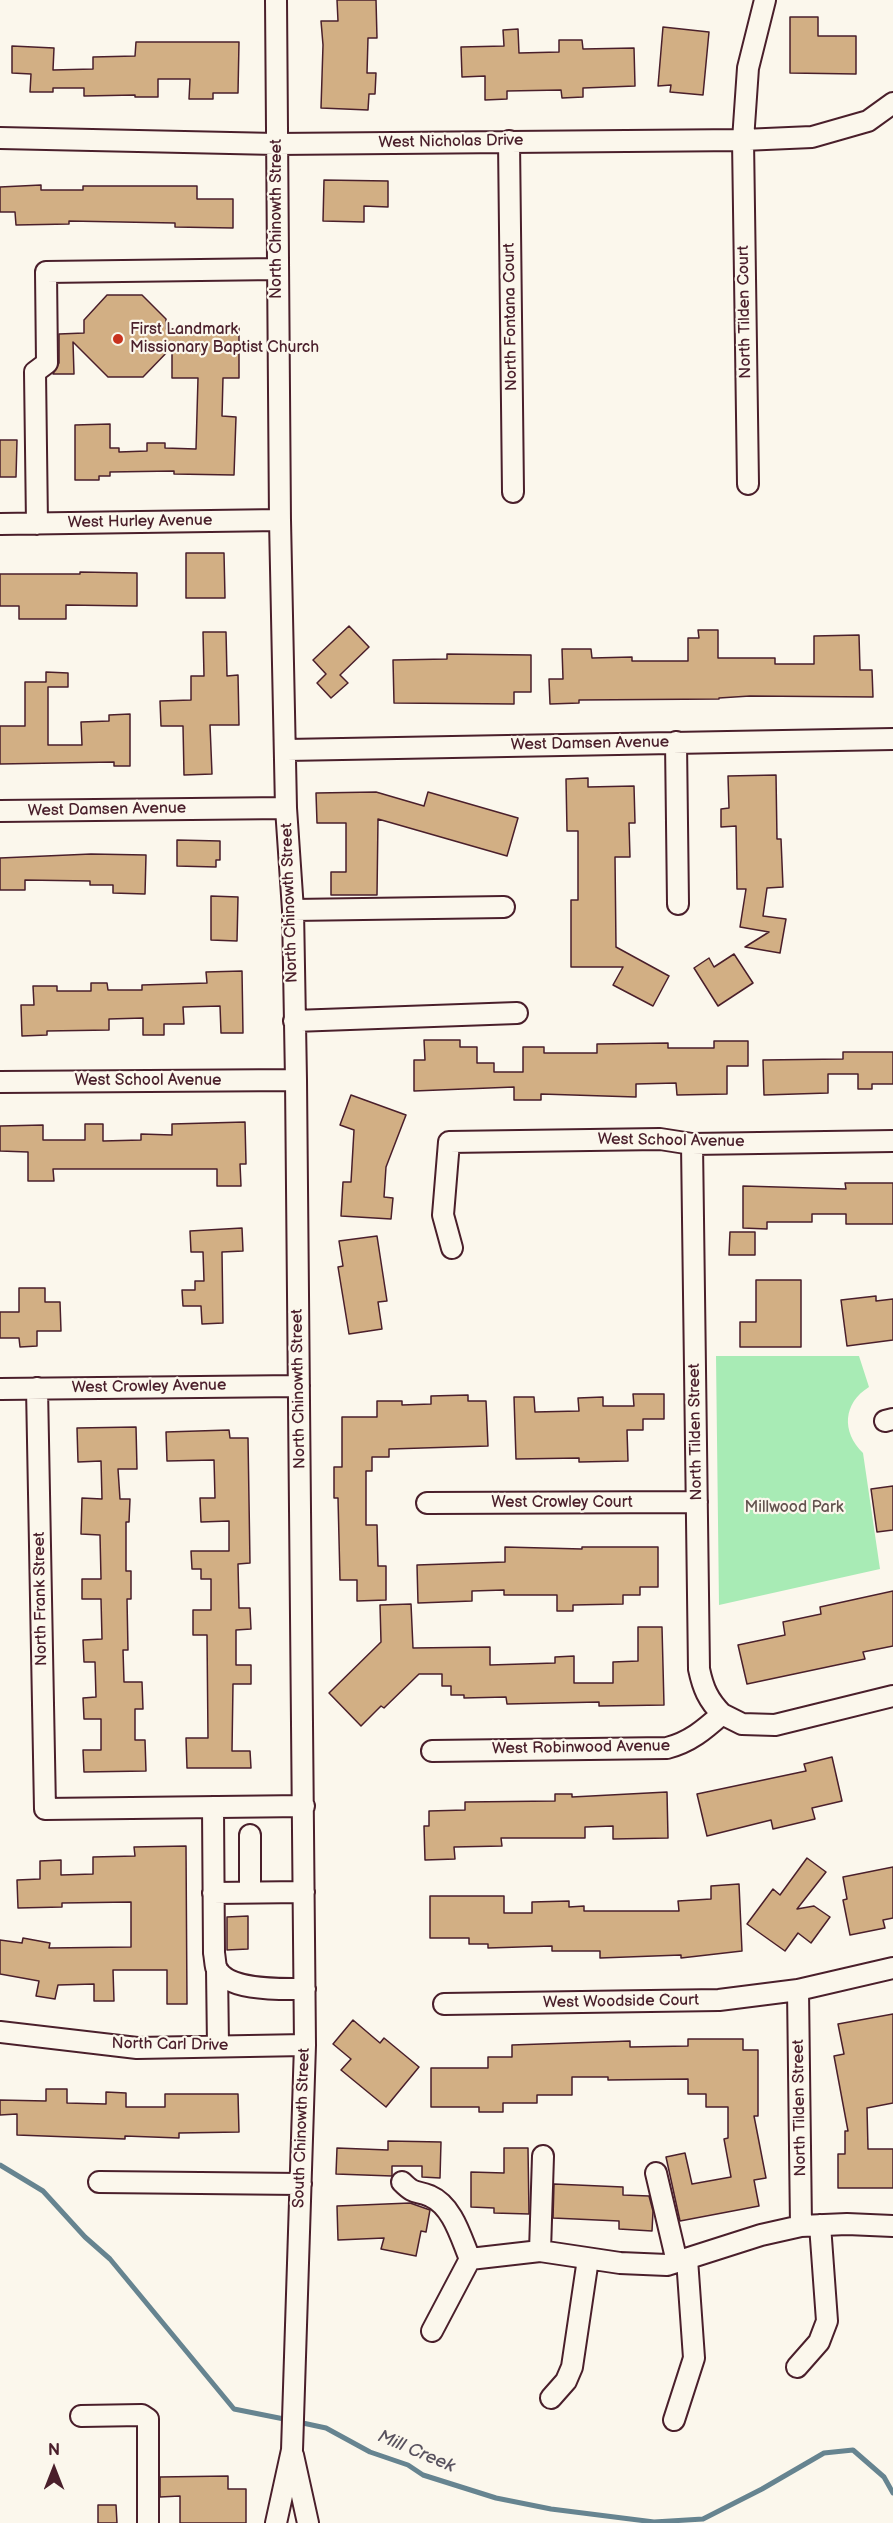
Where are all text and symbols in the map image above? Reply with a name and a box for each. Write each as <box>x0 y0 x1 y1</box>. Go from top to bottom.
street label: West Nicholas Drive <box>378 131 524 153</box>
street label: North Chinowth Street <box>267 139 287 299</box>
street label: North Fontana Court <box>500 243 522 391</box>
street label: North Tilden Court <box>734 245 756 379</box>
place label: First Landmark Missionary Baptist Church <box>130 320 319 358</box>
marker: First Landmark Missionary Baptist Church <box>111 332 125 346</box>
street label: West Hurley Avenue <box>67 511 213 533</box>
street label: West Damsen Avenue <box>511 733 669 755</box>
street label: West Damsen Avenue <box>28 799 186 821</box>
street label: North Chinowth Street <box>278 823 302 983</box>
street label: West School Avenue <box>74 1071 222 1091</box>
street label: West School Avenue <box>597 1130 745 1152</box>
street label: North Chinowth Street <box>288 1309 310 1469</box>
street label: North Tilden Street <box>685 1363 707 1501</box>
street label: West Crowley Avenue <box>71 1376 227 1398</box>
street label: West Crowley Court <box>491 1493 633 1513</box>
park label: Millwood Park <box>744 1498 844 1518</box>
street label: North Frank Street <box>30 1532 52 1666</box>
street label: West Robinwood Avenue <box>492 1737 670 1759</box>
street label: West Woodside Court <box>543 1991 699 2013</box>
street label: North Carl Drive <box>111 2034 229 2056</box>
street label: North Tilden Street <box>789 2039 811 2177</box>
street label: South Chinowth Street <box>290 2047 314 2209</box>
water label: Mill Creek <box>374 2426 458 2478</box>
north arrow <box>24 2439 84 2499</box>
text: N <box>48 2441 60 2460</box>

